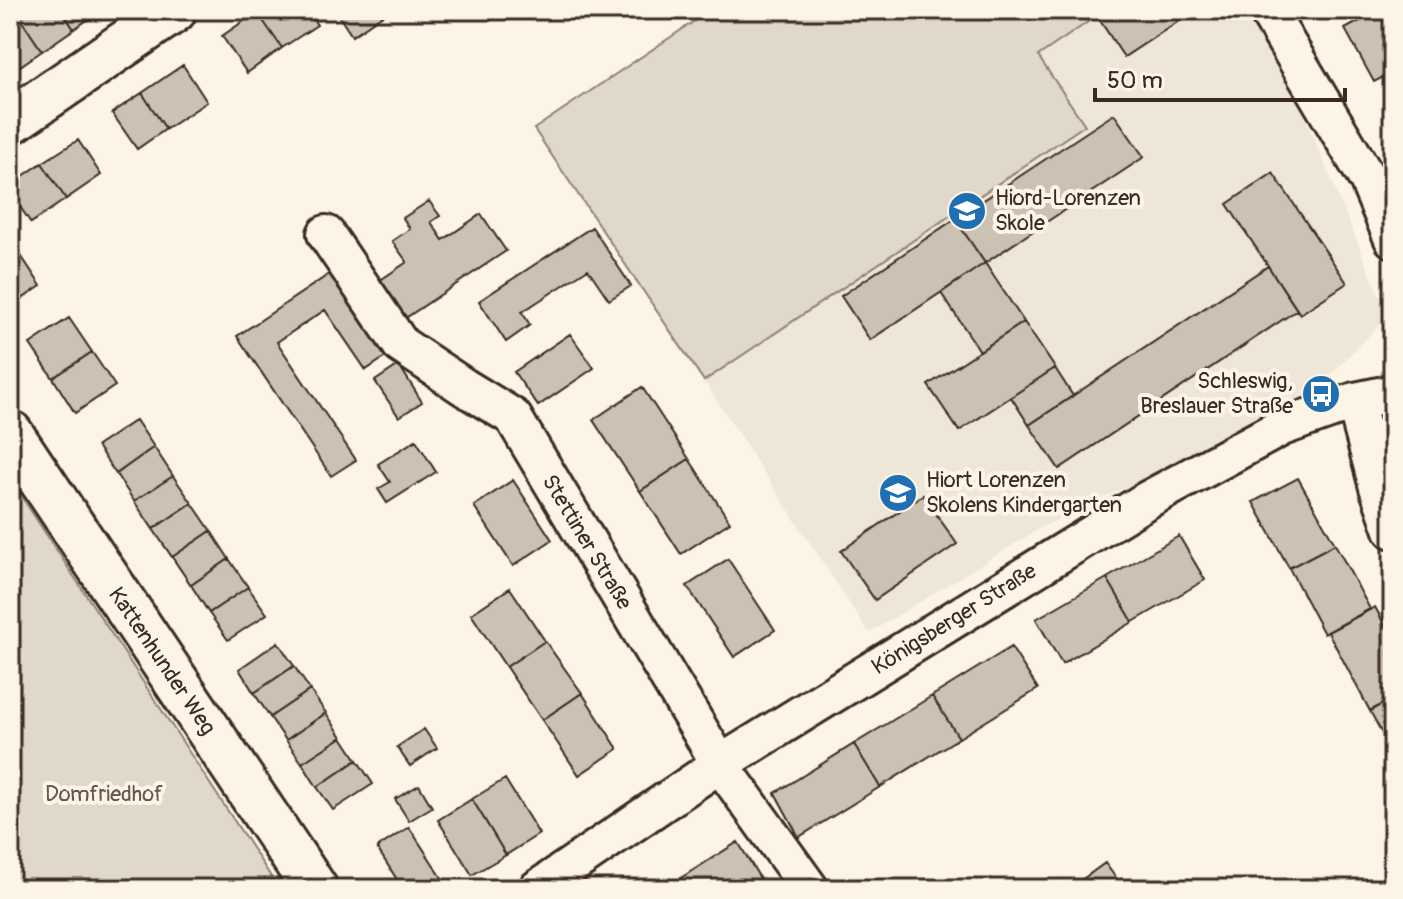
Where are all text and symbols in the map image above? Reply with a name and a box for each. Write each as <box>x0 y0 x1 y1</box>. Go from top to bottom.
scale bar <box>1095 52 1345 102</box>
text: 50 m <box>1107 66 1163 95</box>
place label: Hiord-Lorenzen Skole <box>995 184 1141 237</box>
school or university icon: Hiord-Lorenzen Skole <box>946 190 988 232</box>
place label: Schleswig, Breslauer Straße <box>1140 367 1293 420</box>
bus stop icon: Schleswig, Breslauer Straße <box>1300 373 1342 415</box>
place label: Hiort Lorenzen Skolens Kindergarten <box>926 466 1122 519</box>
street label: Stettiner Straße <box>536 469 638 615</box>
school or university icon: Hiort Lorenzen Skolens Kindergarten <box>877 472 919 514</box>
street label: Königsberger Straße <box>866 557 1042 681</box>
street label: Kattenhunder Weg <box>102 582 222 740</box>
park label: Domfriedhof <box>45 780 163 808</box>

